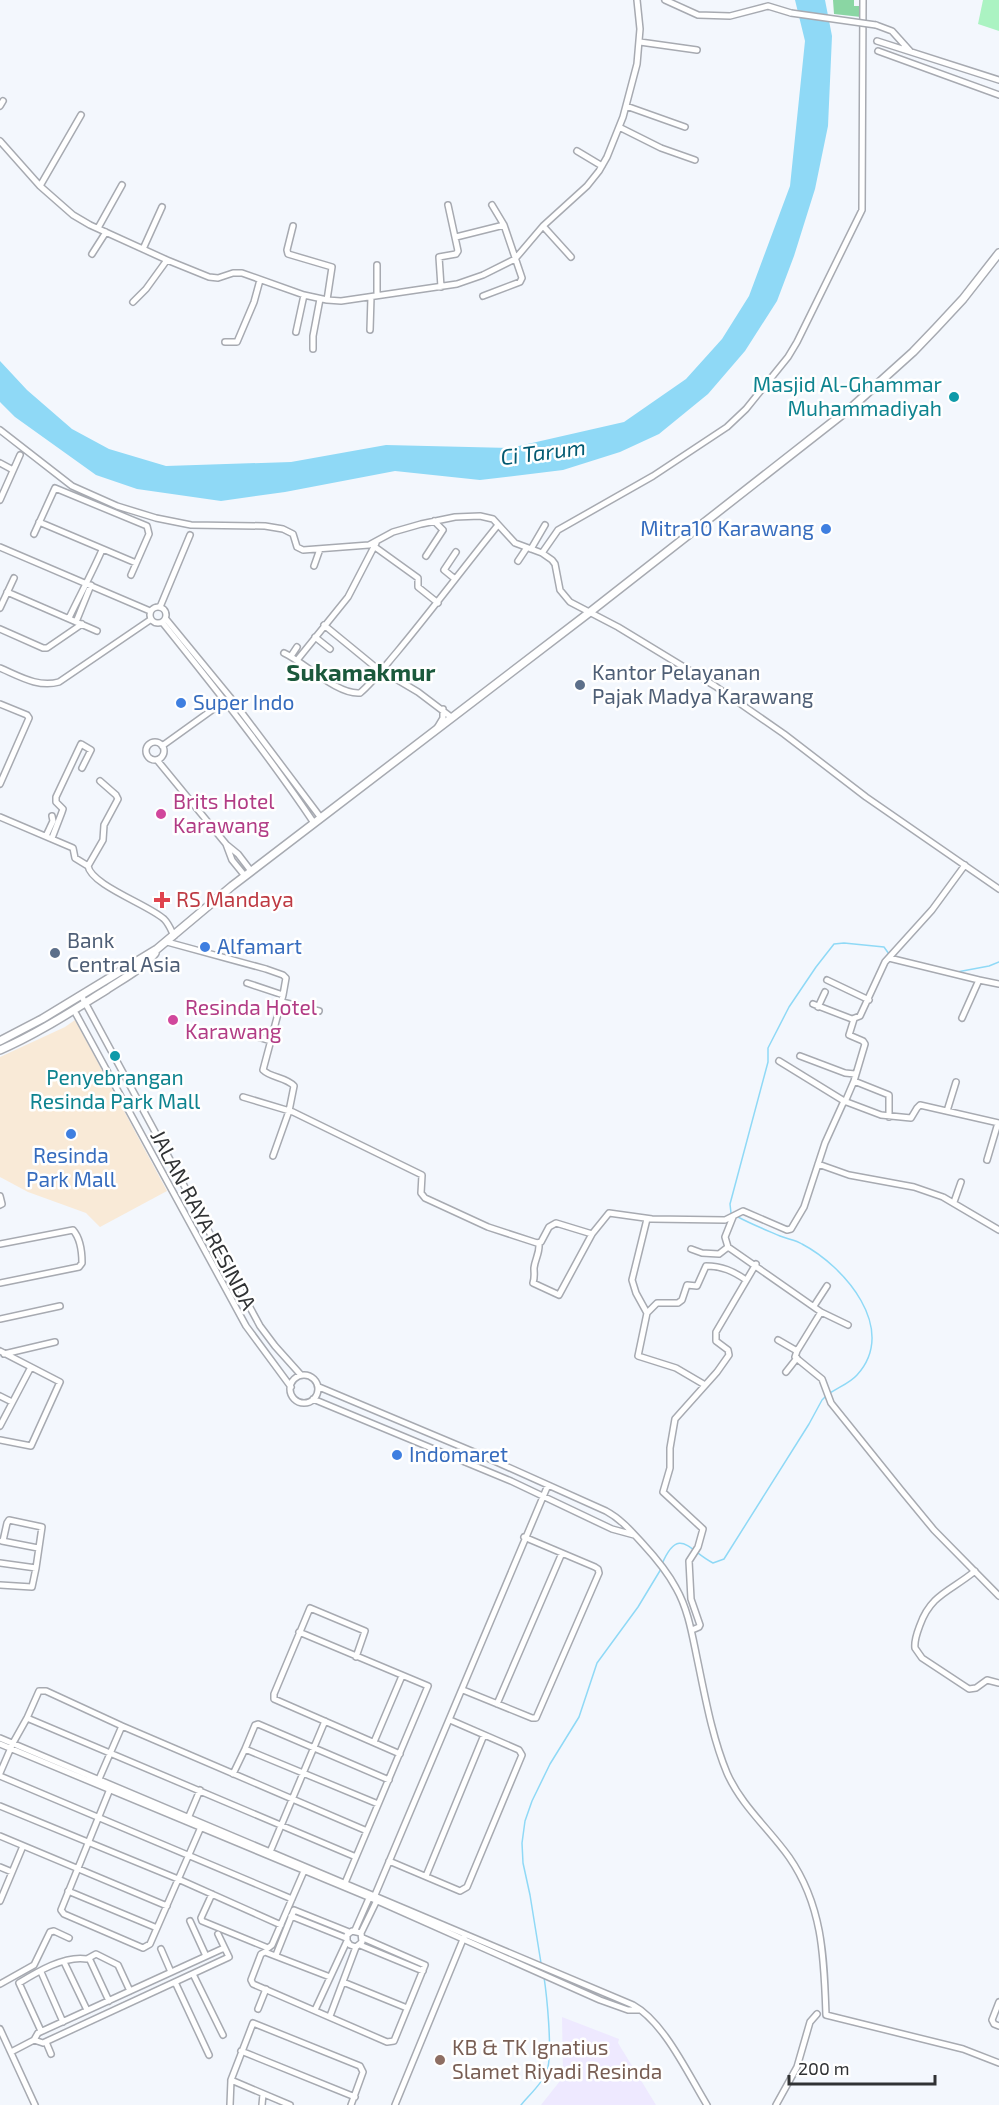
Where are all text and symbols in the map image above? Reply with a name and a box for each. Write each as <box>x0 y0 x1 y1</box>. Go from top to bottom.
place label: Masjid Al-Ghammar Muhammadiyah <box>753 371 943 420</box>
marker: Masjid Al-Ghammar Muhammadiyah <box>947 390 961 404</box>
water label: Ci Tarum <box>499 433 587 469</box>
place label: Mitra10 Karawang <box>640 515 814 540</box>
marker: Mitra10 Karawang <box>819 522 833 536</box>
district label: Sukamakmur <box>286 657 436 686</box>
place label: Kantor Pelayanan Pajak Madya Karawang <box>592 659 814 709</box>
marker: Kantor Pelayanan Pajak Madya Karawang <box>573 678 587 692</box>
place label: Super Indo <box>193 689 295 714</box>
marker: Super Indo <box>174 696 188 710</box>
place label: Brits Hotel Karawang <box>173 788 275 837</box>
marker: Brits Hotel Karawang <box>154 807 168 821</box>
place label: RS Mandaya <box>176 886 294 911</box>
marker: RS Mandaya <box>153 891 171 909</box>
place label: Bank Central Asia <box>67 927 181 976</box>
place label: Alfamart <box>217 933 302 958</box>
marker: Alfamart <box>198 940 212 954</box>
marker: Bank Central Asia <box>48 946 62 960</box>
place label: Resinda Hotel Karawang <box>185 994 318 1043</box>
marker: Resinda Hotel Karawang <box>166 1013 180 1027</box>
marker: Penyebrangan Resinda Park Mall <box>108 1049 122 1063</box>
place label: Penyebrangan Resinda Park Mall <box>30 1064 201 1113</box>
street label: JALAN RAYA RESINDA <box>146 1125 262 1314</box>
marker: Resinda Park Mall <box>64 1127 78 1141</box>
place label: Resinda Park Mall <box>26 1142 117 1191</box>
place label: Indomaret <box>409 1441 508 1466</box>
marker: Indomaret <box>390 1448 404 1462</box>
place label: KB & TK Ignatius Slamet Riyadi Resinda <box>452 2034 662 2083</box>
scale bar <box>789 2048 934 2086</box>
marker: KB & TK Ignatius Slamet Riyadi Resinda <box>433 2053 447 2067</box>
text: 200 m <box>798 2057 850 2079</box>

